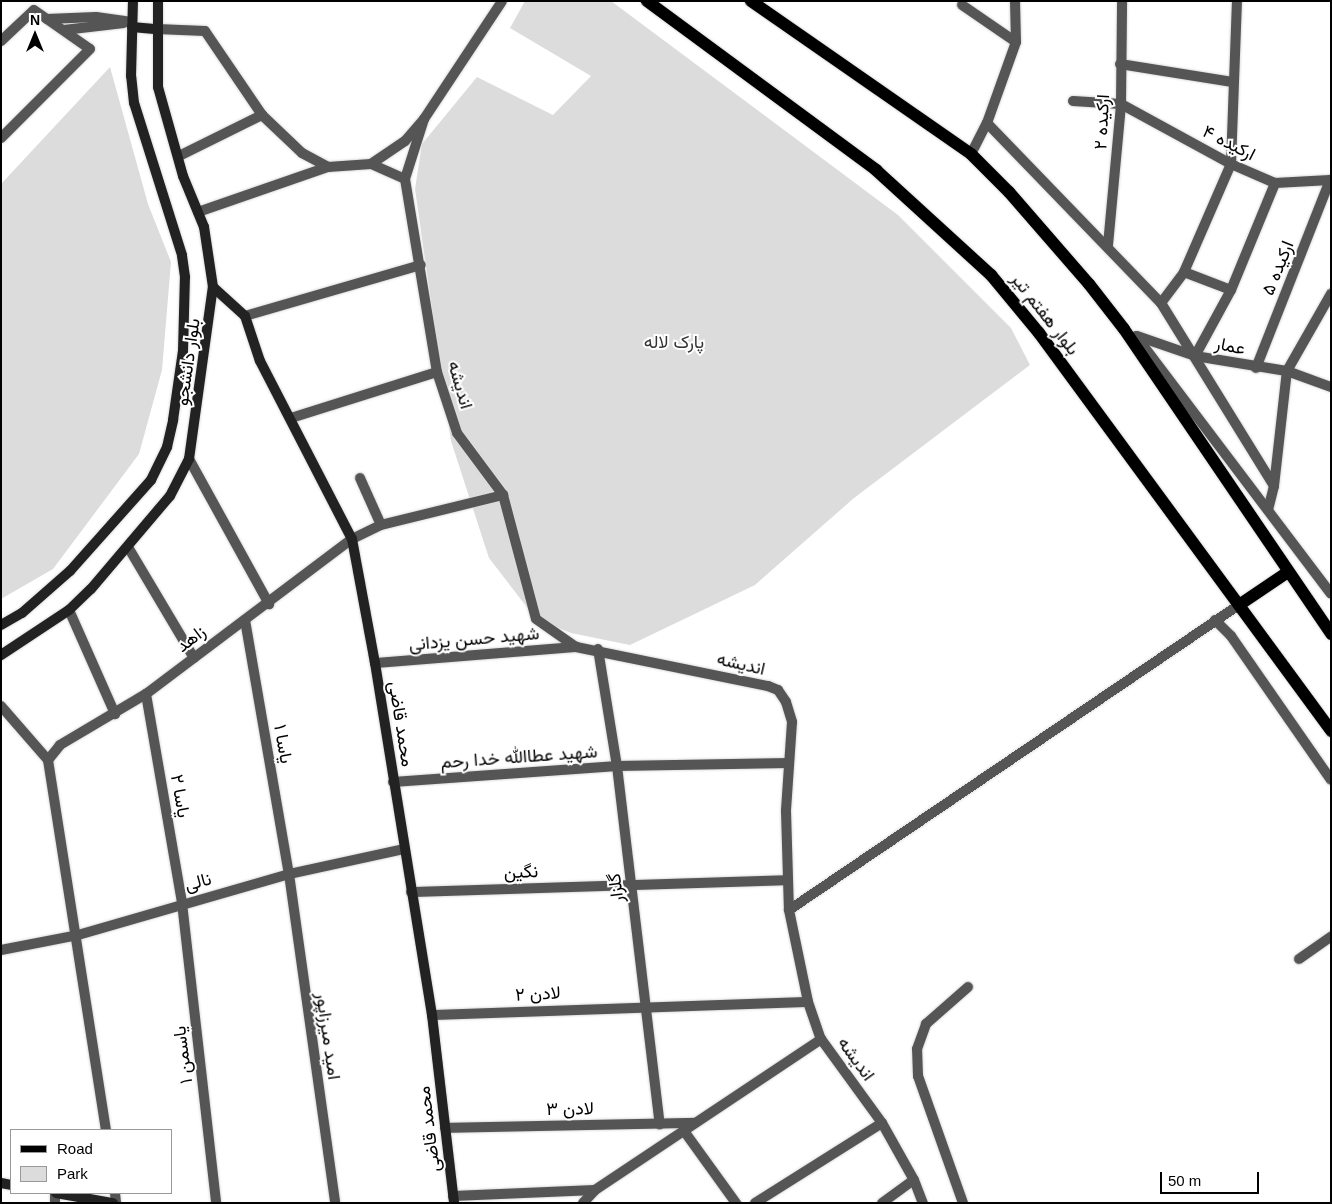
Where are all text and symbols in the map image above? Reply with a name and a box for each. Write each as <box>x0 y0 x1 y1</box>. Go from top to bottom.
north arrow <box>10 10 60 60</box>
text: N <box>30 12 40 28</box>
street label: ارکیده ۲ <box>1090 94 1114 150</box>
street label: ارکیده ۴ <box>1199 121 1259 165</box>
street label: ارکیده ۵ <box>1257 238 1299 298</box>
street label: بلوار هفتم تیر <box>1006 269 1084 359</box>
street label: بلوار دانشجو <box>171 317 205 407</box>
park label: پارک لاله <box>644 331 704 353</box>
street label: عمار <box>1213 332 1247 360</box>
street label: اندیشه <box>443 358 477 412</box>
street label: زاهد <box>172 621 210 657</box>
street label: شهید حسن یزدانی <box>408 623 540 655</box>
street label: اندیشه <box>715 648 767 680</box>
street label: محمد قاضی <box>384 680 418 768</box>
street label: یاسا ۱ <box>269 723 297 765</box>
street label: شهید عطاالله خدا رحم <box>440 741 598 773</box>
street label: یاسا ۲ <box>166 773 194 819</box>
street label: نگین <box>503 861 539 883</box>
street label: نالی <box>182 868 214 896</box>
street label: گلزار <box>603 872 629 904</box>
street label: لادن ۲ <box>515 982 561 1006</box>
street label: امید میرزاپور <box>311 991 345 1081</box>
street label: یاسمن ۱ <box>169 1025 197 1085</box>
street label: اندیشه <box>833 1033 879 1085</box>
street label: محمد قاضی <box>413 1085 445 1173</box>
street label: لادن ۳ <box>546 1098 594 1120</box>
legend <box>10 1129 172 1194</box>
text: Road <box>57 1140 93 1157</box>
scale bar <box>1162 1162 1261 1194</box>
text: Park <box>57 1165 88 1182</box>
text: 50 m <box>1168 1172 1201 1189</box>

